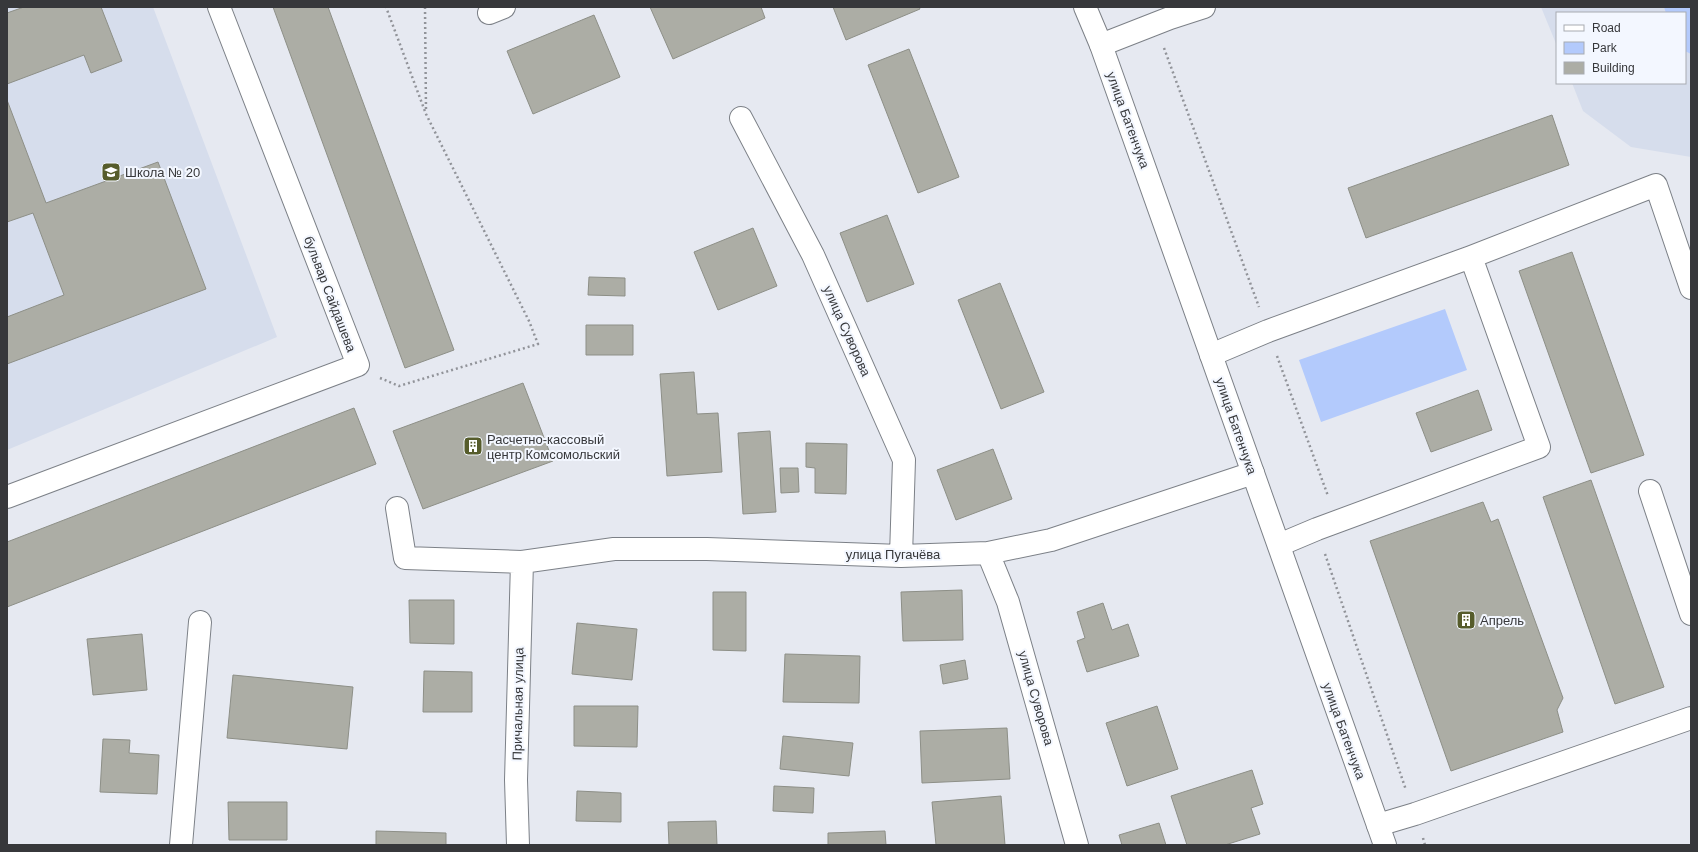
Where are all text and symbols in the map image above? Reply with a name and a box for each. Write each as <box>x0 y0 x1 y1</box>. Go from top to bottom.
legend <box>1556 12 1686 84</box>
text: Road <box>1592 21 1621 35</box>
text: Park <box>1592 41 1618 55</box>
text: Building <box>1592 61 1635 75</box>
street label: улица Батенчука <box>1104 70 1153 171</box>
school or university icon: Школа № 20 <box>100 161 122 183</box>
place label: Школа № 20 <box>125 165 200 180</box>
street label: бульвар Сайдашева <box>301 234 359 355</box>
street label: улица Суворова <box>820 283 874 379</box>
street label: улица Батенчука <box>1212 376 1260 477</box>
place label: Расчетно-кассовый центр Комсомольский <box>487 432 620 462</box>
building icon: Расчетно-кассовый центр Комсомольский <box>462 435 484 457</box>
street label: улица Пугачёва <box>846 547 941 562</box>
building icon: Апрель <box>1455 609 1477 631</box>
place label: Апрель <box>1480 613 1524 628</box>
street label: Причальная улица <box>510 647 526 761</box>
street label: улица Суворова <box>1015 649 1057 748</box>
street label: улица Батенчука <box>1320 681 1369 782</box>

